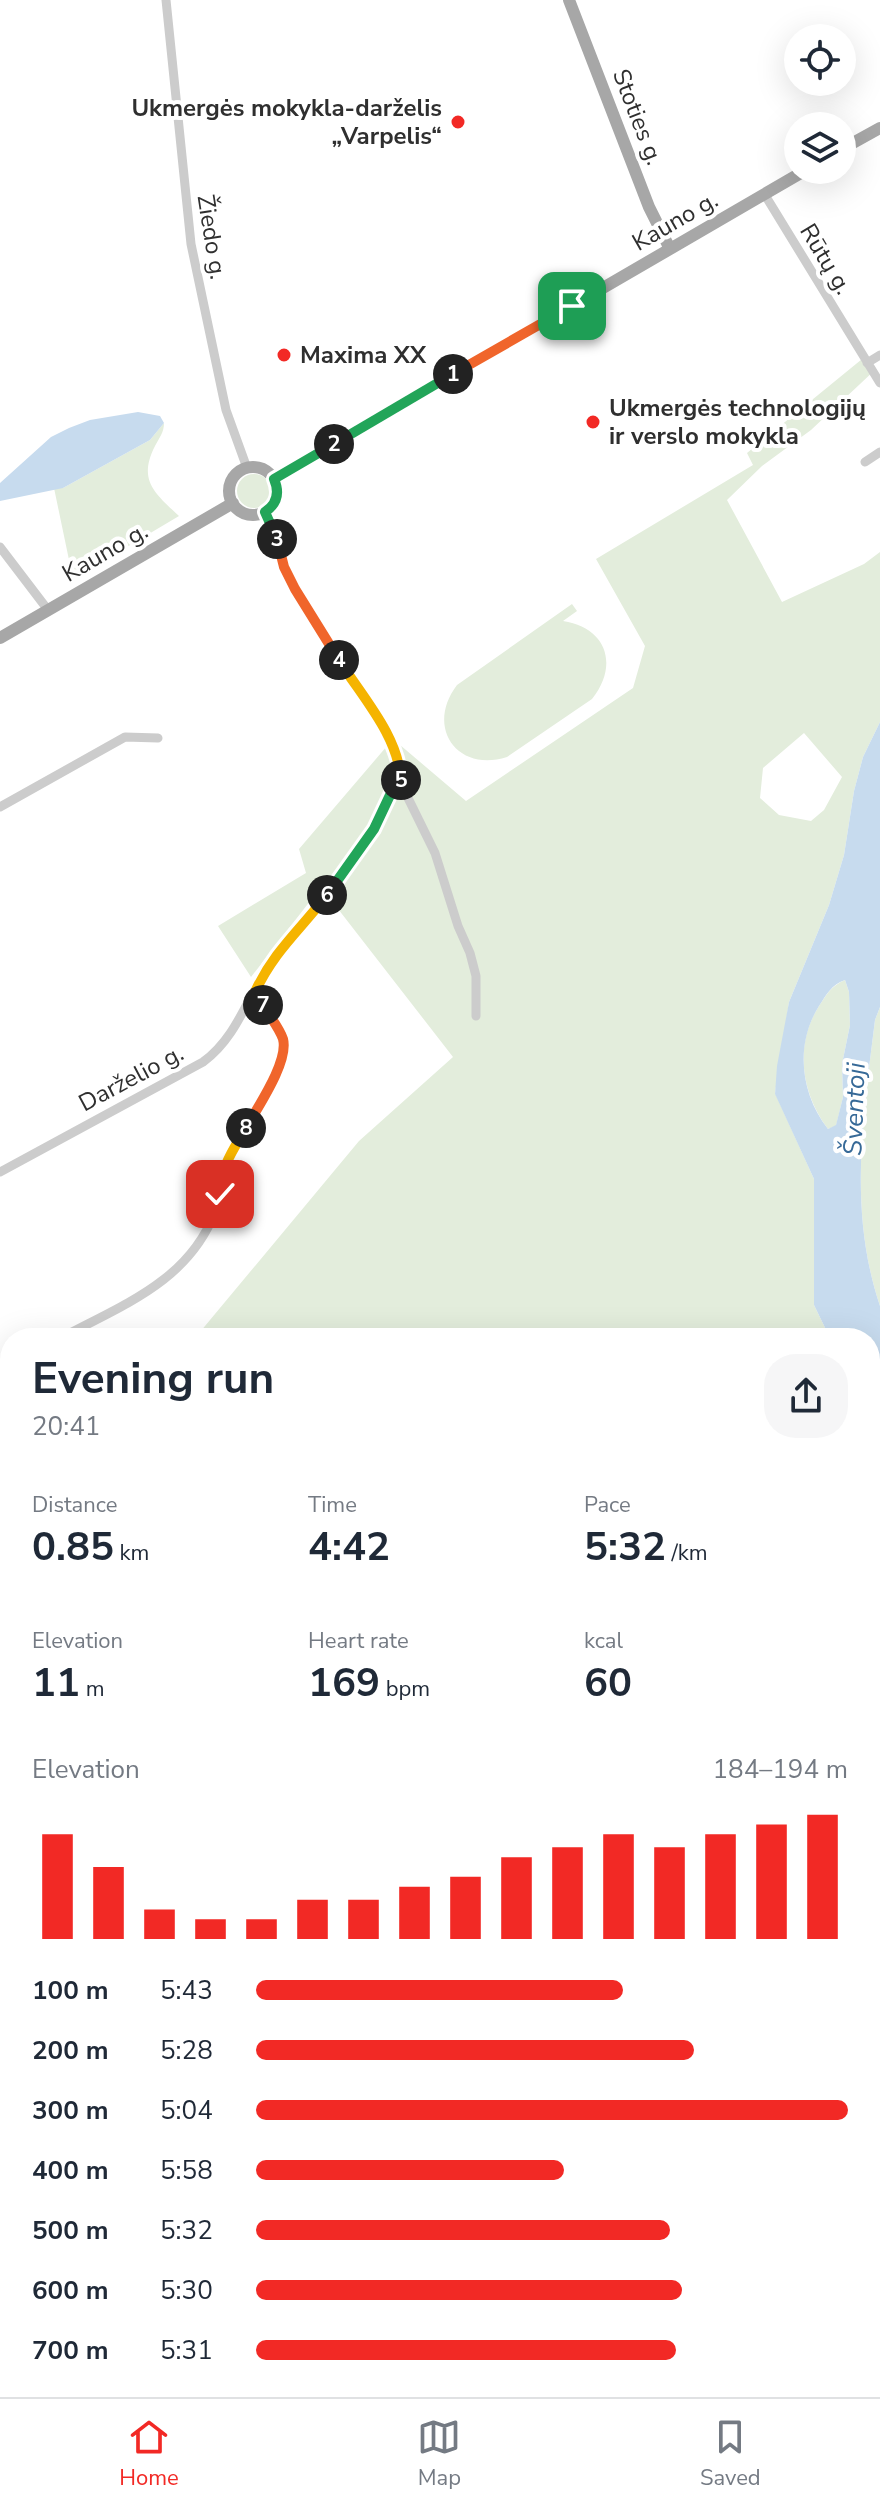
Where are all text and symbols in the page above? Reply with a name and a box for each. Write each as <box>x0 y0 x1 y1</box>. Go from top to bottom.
map controls <box>784 24 856 184</box>
button: locate <box>784 24 856 96</box>
street label: Stoties g. <box>605 64 671 170</box>
place label: Ukmergės mokykla-darželis „Varpelis“ <box>131 92 442 152</box>
button: layers <box>784 112 856 184</box>
marker: Ukmergės mokykla-darželis „Varpelis“ <box>449 113 467 131</box>
street label: Kauno g. <box>626 184 724 258</box>
street label: Žiedo g. <box>190 192 234 282</box>
street label: Rūtų g. <box>792 218 860 300</box>
pin <box>538 272 606 340</box>
icon: arrive <box>550 284 594 328</box>
place label: Maxima XX <box>300 339 427 371</box>
marker: Maxima XX <box>275 346 293 364</box>
pin: 1 <box>433 354 473 394</box>
text: 1 <box>446 359 460 389</box>
place label: Ukmergės technologijų ir verslo mokykla <box>609 392 866 452</box>
marker: Ukmergės technologijų ir verslo mokykla <box>584 413 602 431</box>
pin: 2 <box>314 424 354 464</box>
text: 2 <box>327 429 341 459</box>
street label: Kauno g. <box>56 515 154 589</box>
pin: 3 <box>257 519 297 559</box>
text: 3 <box>270 524 284 554</box>
pin: 4 <box>319 640 359 680</box>
text: 4 <box>332 645 346 675</box>
pin: 5 <box>381 760 421 800</box>
text: 5 <box>394 765 408 795</box>
pin: 6 <box>307 875 347 915</box>
text: 6 <box>320 880 334 910</box>
pin: 7 <box>243 985 283 1025</box>
text: 7 <box>256 990 270 1020</box>
street label: Darželio g. <box>73 1037 189 1119</box>
water label: Šventoji <box>835 1061 874 1156</box>
pin: 8 <box>226 1108 266 1148</box>
text: 8 <box>239 1113 253 1143</box>
pin <box>186 1160 254 1228</box>
icon: check <box>198 1172 242 1216</box>
text: Evening run <box>32 1349 274 1409</box>
button: share <box>764 1354 848 1438</box>
text: 20:41 <box>32 1409 100 1444</box>
text: Distance <box>32 1490 117 1520</box>
text: Time <box>308 1490 357 1520</box>
text: Pace <box>584 1490 631 1520</box>
text: 0.85 <box>32 1520 114 1574</box>
text: 4:42 <box>308 1520 390 1574</box>
text: 5:32 <box>584 1520 666 1574</box>
text: km <box>114 1538 149 1568</box>
text: /km <box>666 1538 708 1568</box>
text: Elevation <box>32 1626 123 1656</box>
text: Heart rate <box>308 1626 409 1656</box>
text: kcal <box>584 1626 623 1656</box>
text: 11 <box>32 1656 80 1710</box>
text: 169 <box>308 1656 380 1710</box>
text: 60 <box>584 1656 632 1710</box>
text: m <box>80 1674 105 1704</box>
text: bpm <box>380 1674 430 1704</box>
text: Elevation <box>32 1752 140 1787</box>
text: 184–194 m <box>712 1752 848 1787</box>
text: 100 m <box>32 1973 109 2008</box>
text: 5:43 <box>160 1973 213 2008</box>
text: 200 m <box>32 2033 109 2068</box>
text: 5:28 <box>160 2033 213 2068</box>
text: 300 m <box>32 2093 109 2128</box>
text: 5:04 <box>160 2093 213 2128</box>
text: 400 m <box>32 2153 109 2188</box>
text: 5:58 <box>160 2153 213 2188</box>
text: 500 m <box>32 2213 109 2248</box>
text: 5:32 <box>160 2213 213 2248</box>
text: 600 m <box>32 2273 109 2308</box>
text: 5:30 <box>160 2273 213 2308</box>
text: 700 m <box>32 2333 109 2368</box>
text: 5:31 <box>160 2333 213 2368</box>
tab: Home <box>119 2415 179 2493</box>
tab: Map <box>417 2415 461 2493</box>
tab: Saved <box>700 2415 761 2493</box>

